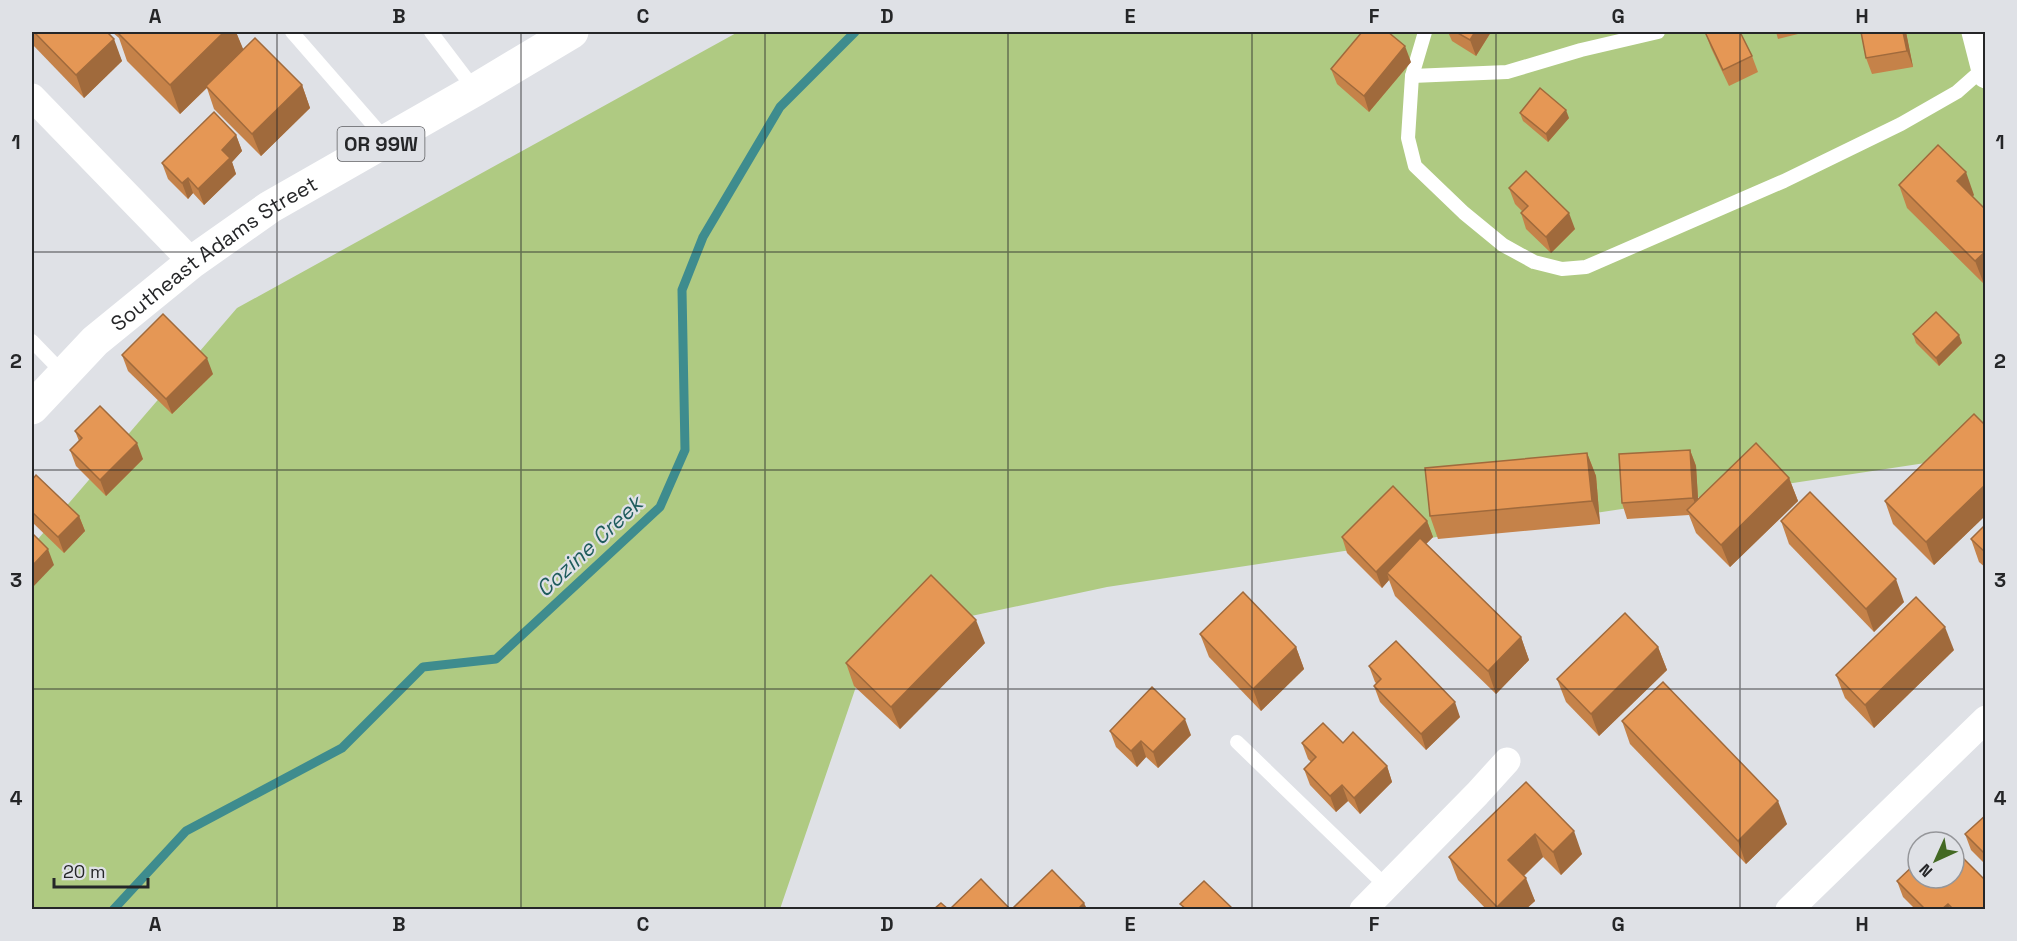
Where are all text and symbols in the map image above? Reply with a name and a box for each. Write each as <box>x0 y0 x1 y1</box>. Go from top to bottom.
text: A <box>149 3 162 29</box>
text: B <box>392 3 406 29</box>
text: C <box>637 3 650 29</box>
text: D <box>880 3 894 29</box>
text: E <box>1124 3 1136 29</box>
text: F <box>1369 3 1380 29</box>
text: G <box>1611 3 1625 29</box>
text: H <box>1855 3 1869 29</box>
road number: OR 99W <box>338 127 424 161</box>
text: 1 <box>11 129 21 155</box>
text: 1 <box>1995 129 2005 155</box>
street label: Southeast Adams Street <box>105 170 322 337</box>
text: 2 <box>10 348 22 374</box>
text: 2 <box>1994 348 2006 374</box>
water label: Cozine Creek <box>530 488 650 603</box>
text: 3 <box>10 567 22 593</box>
text: 3 <box>1994 567 2006 593</box>
text: 4 <box>10 785 23 811</box>
text: 4 <box>1994 785 2007 811</box>
north arrow <box>1906 830 1966 890</box>
scale bar <box>54 851 148 889</box>
text: N <box>1915 859 1937 881</box>
text: 20 m <box>63 860 106 883</box>
text: A <box>149 911 162 937</box>
text: B <box>392 911 406 937</box>
text: C <box>637 911 650 937</box>
text: D <box>880 911 894 937</box>
text: E <box>1124 911 1136 937</box>
text: F <box>1369 911 1380 937</box>
text: G <box>1611 911 1625 937</box>
text: H <box>1855 911 1869 937</box>

